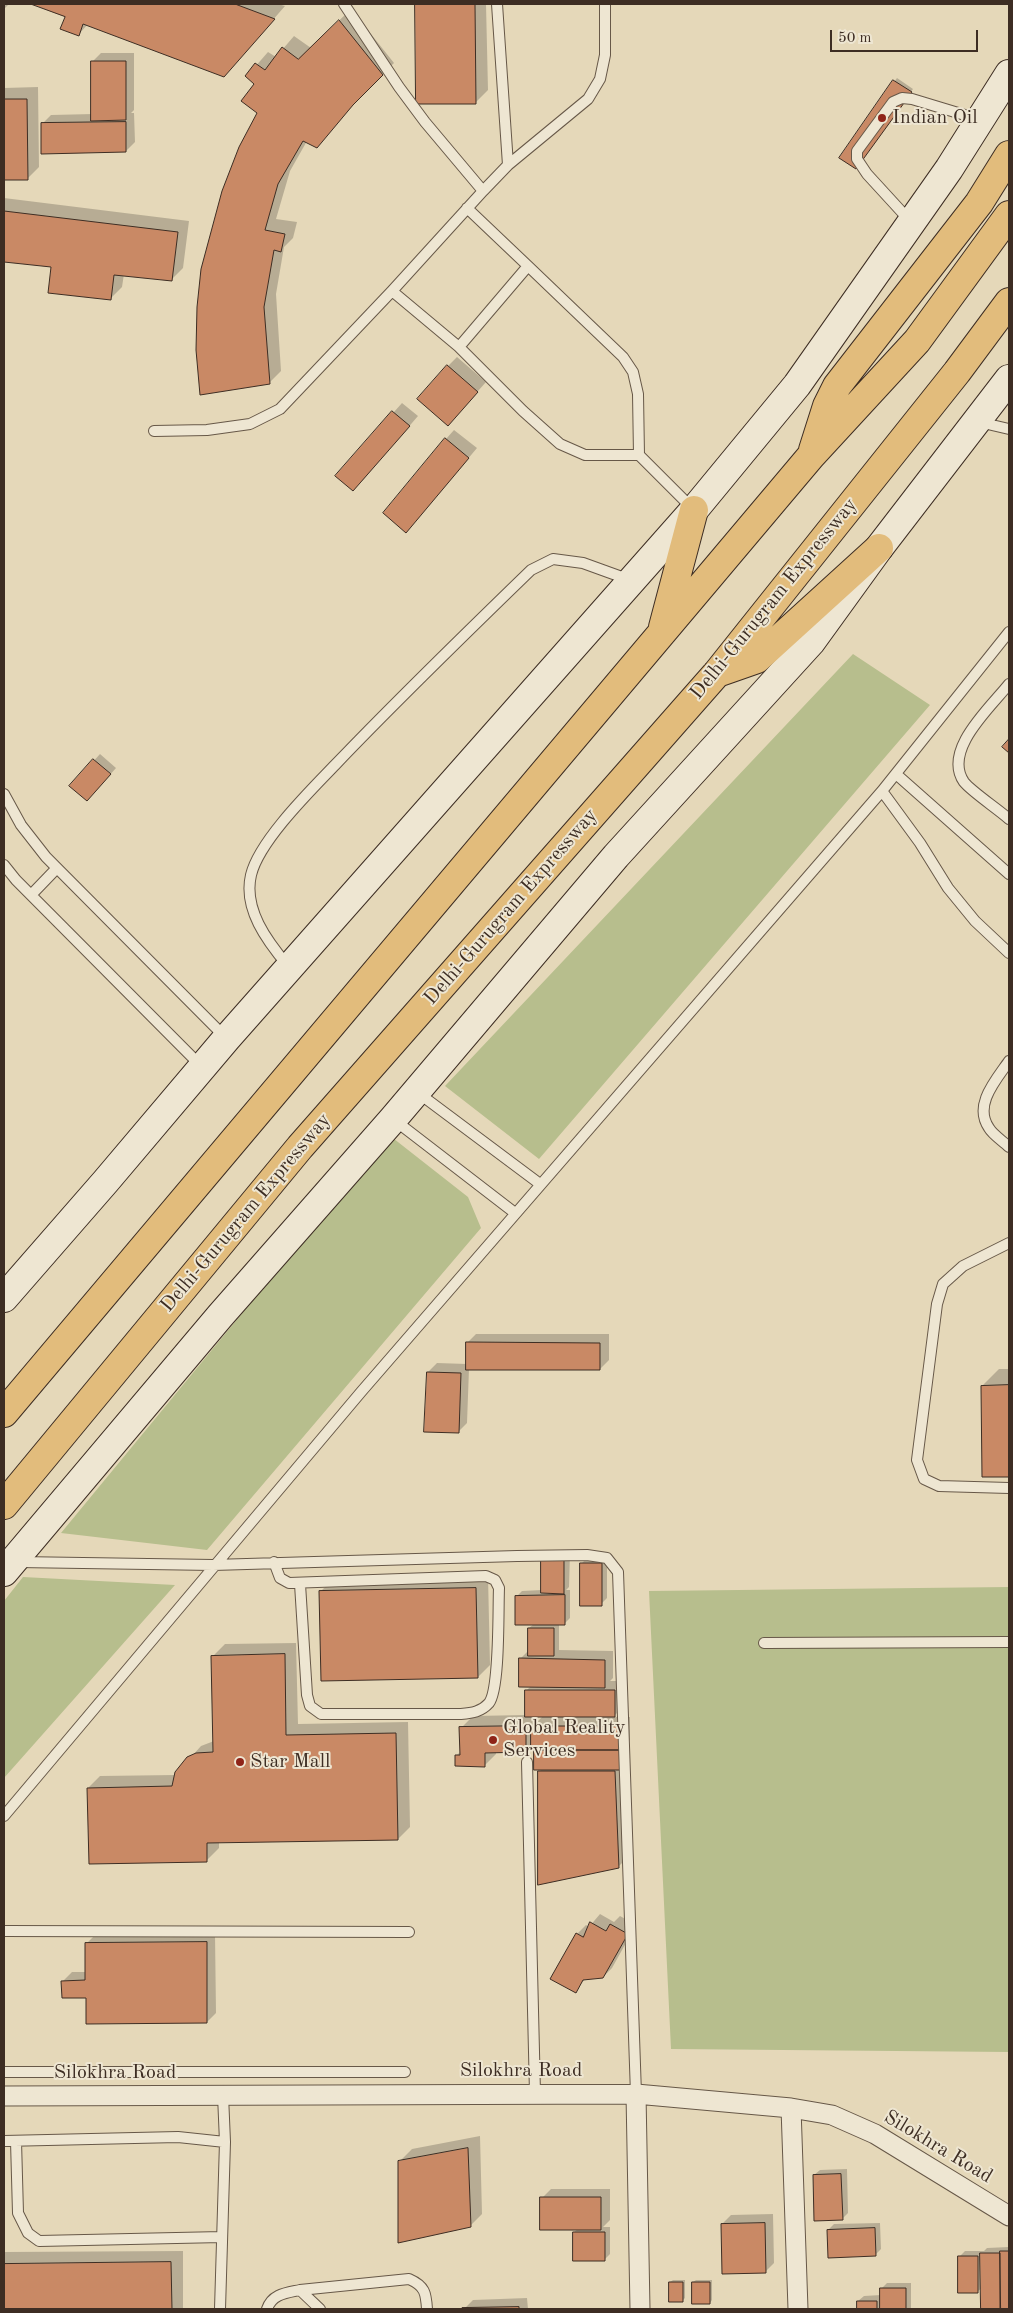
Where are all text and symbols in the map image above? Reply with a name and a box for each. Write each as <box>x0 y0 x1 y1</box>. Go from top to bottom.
scale bar <box>833 20 980 52</box>
text: 50 m <box>838 31 872 46</box>
place label: Indian Oil <box>892 106 978 130</box>
marker: Indian Oil <box>876 112 888 124</box>
street label: Delhi-Gurugram Expressway <box>685 493 863 705</box>
street label: Delhi-Gurugram Expressway <box>419 804 603 1010</box>
street label: Delhi-Gurugram Expressway <box>156 1109 336 1317</box>
place label: Global Reality Services <box>503 1716 626 1763</box>
marker: Global Reality Services <box>487 1734 499 1746</box>
place label: Star Mall <box>250 1750 331 1774</box>
marker: Star Mall <box>234 1756 246 1768</box>
street label: Silokhra Road <box>460 2059 582 2083</box>
street label: Silokhra Road <box>54 2061 176 2085</box>
street label: Silokhra Road <box>879 2105 997 2189</box>

